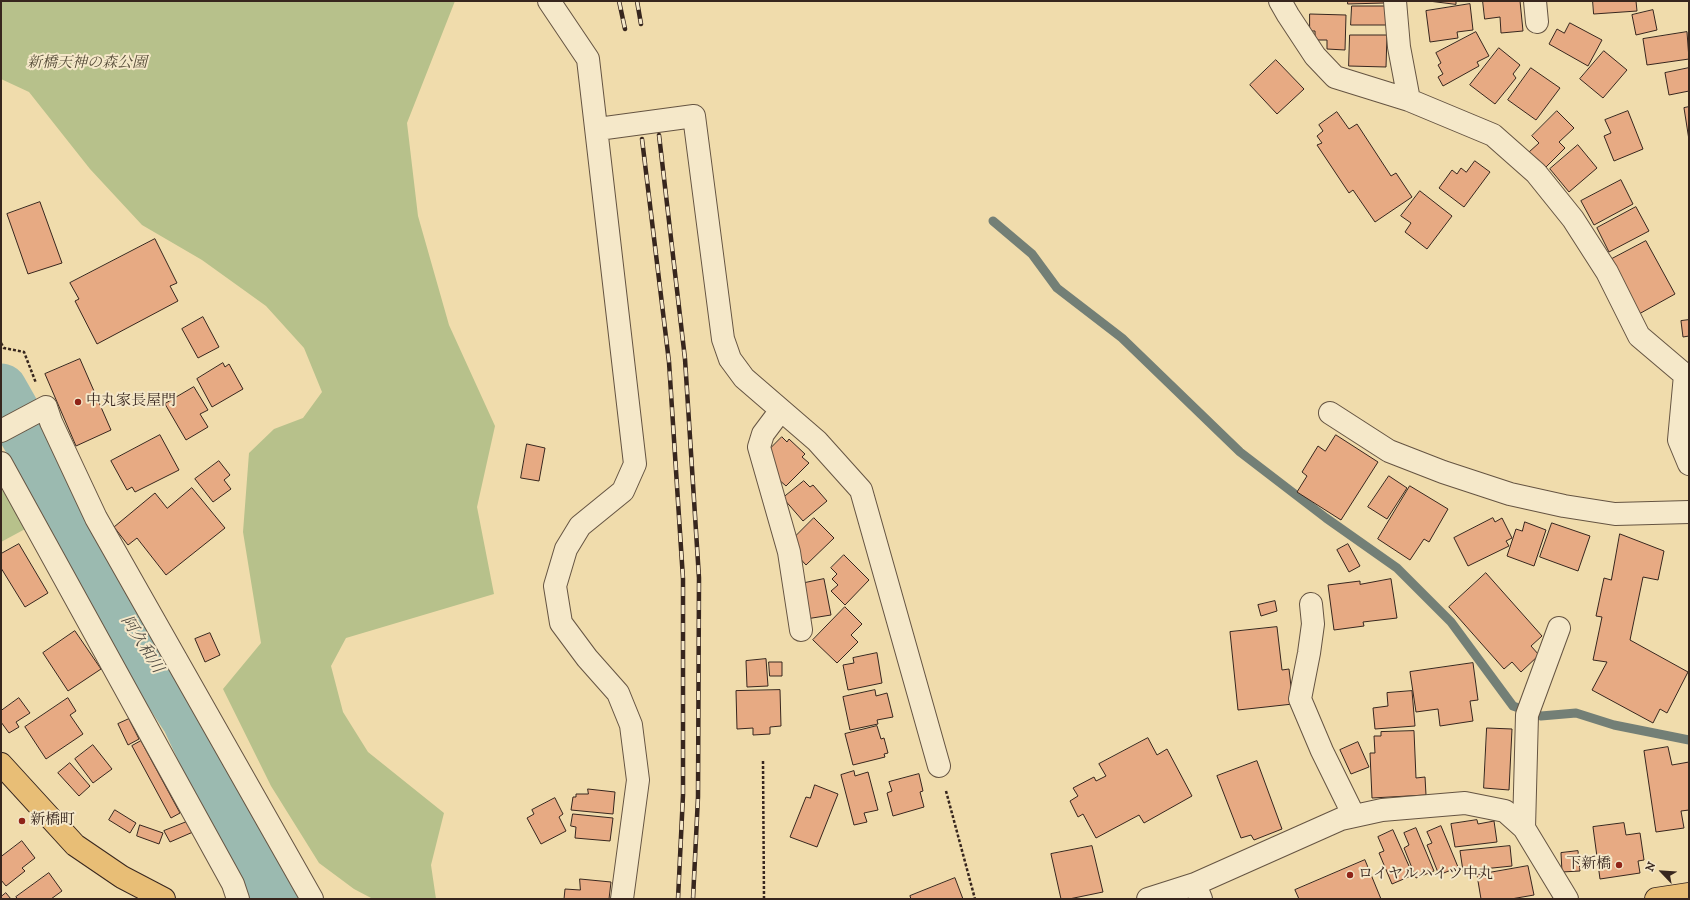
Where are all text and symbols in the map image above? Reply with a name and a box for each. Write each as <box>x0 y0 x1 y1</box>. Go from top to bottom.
park label: 新橋天神の森公園 <box>27 55 147 73</box>
place label: 中丸家長屋門 <box>86 393 176 411</box>
marker: 中丸家長屋門 <box>73 397 83 407</box>
water label: 阿久和川 <box>116 613 166 677</box>
place label: 新橋町 <box>30 812 75 830</box>
marker: 新橋町 <box>17 816 27 826</box>
north arrow <box>1642 852 1682 892</box>
place label: 下新橋 <box>1566 856 1611 874</box>
marker: 下新橋 <box>1614 860 1624 870</box>
text: N <box>1643 860 1659 874</box>
place label: ロイヤルハイツ中丸 <box>1358 866 1493 884</box>
marker: ロイヤルハイツ中丸 <box>1345 870 1355 880</box>

